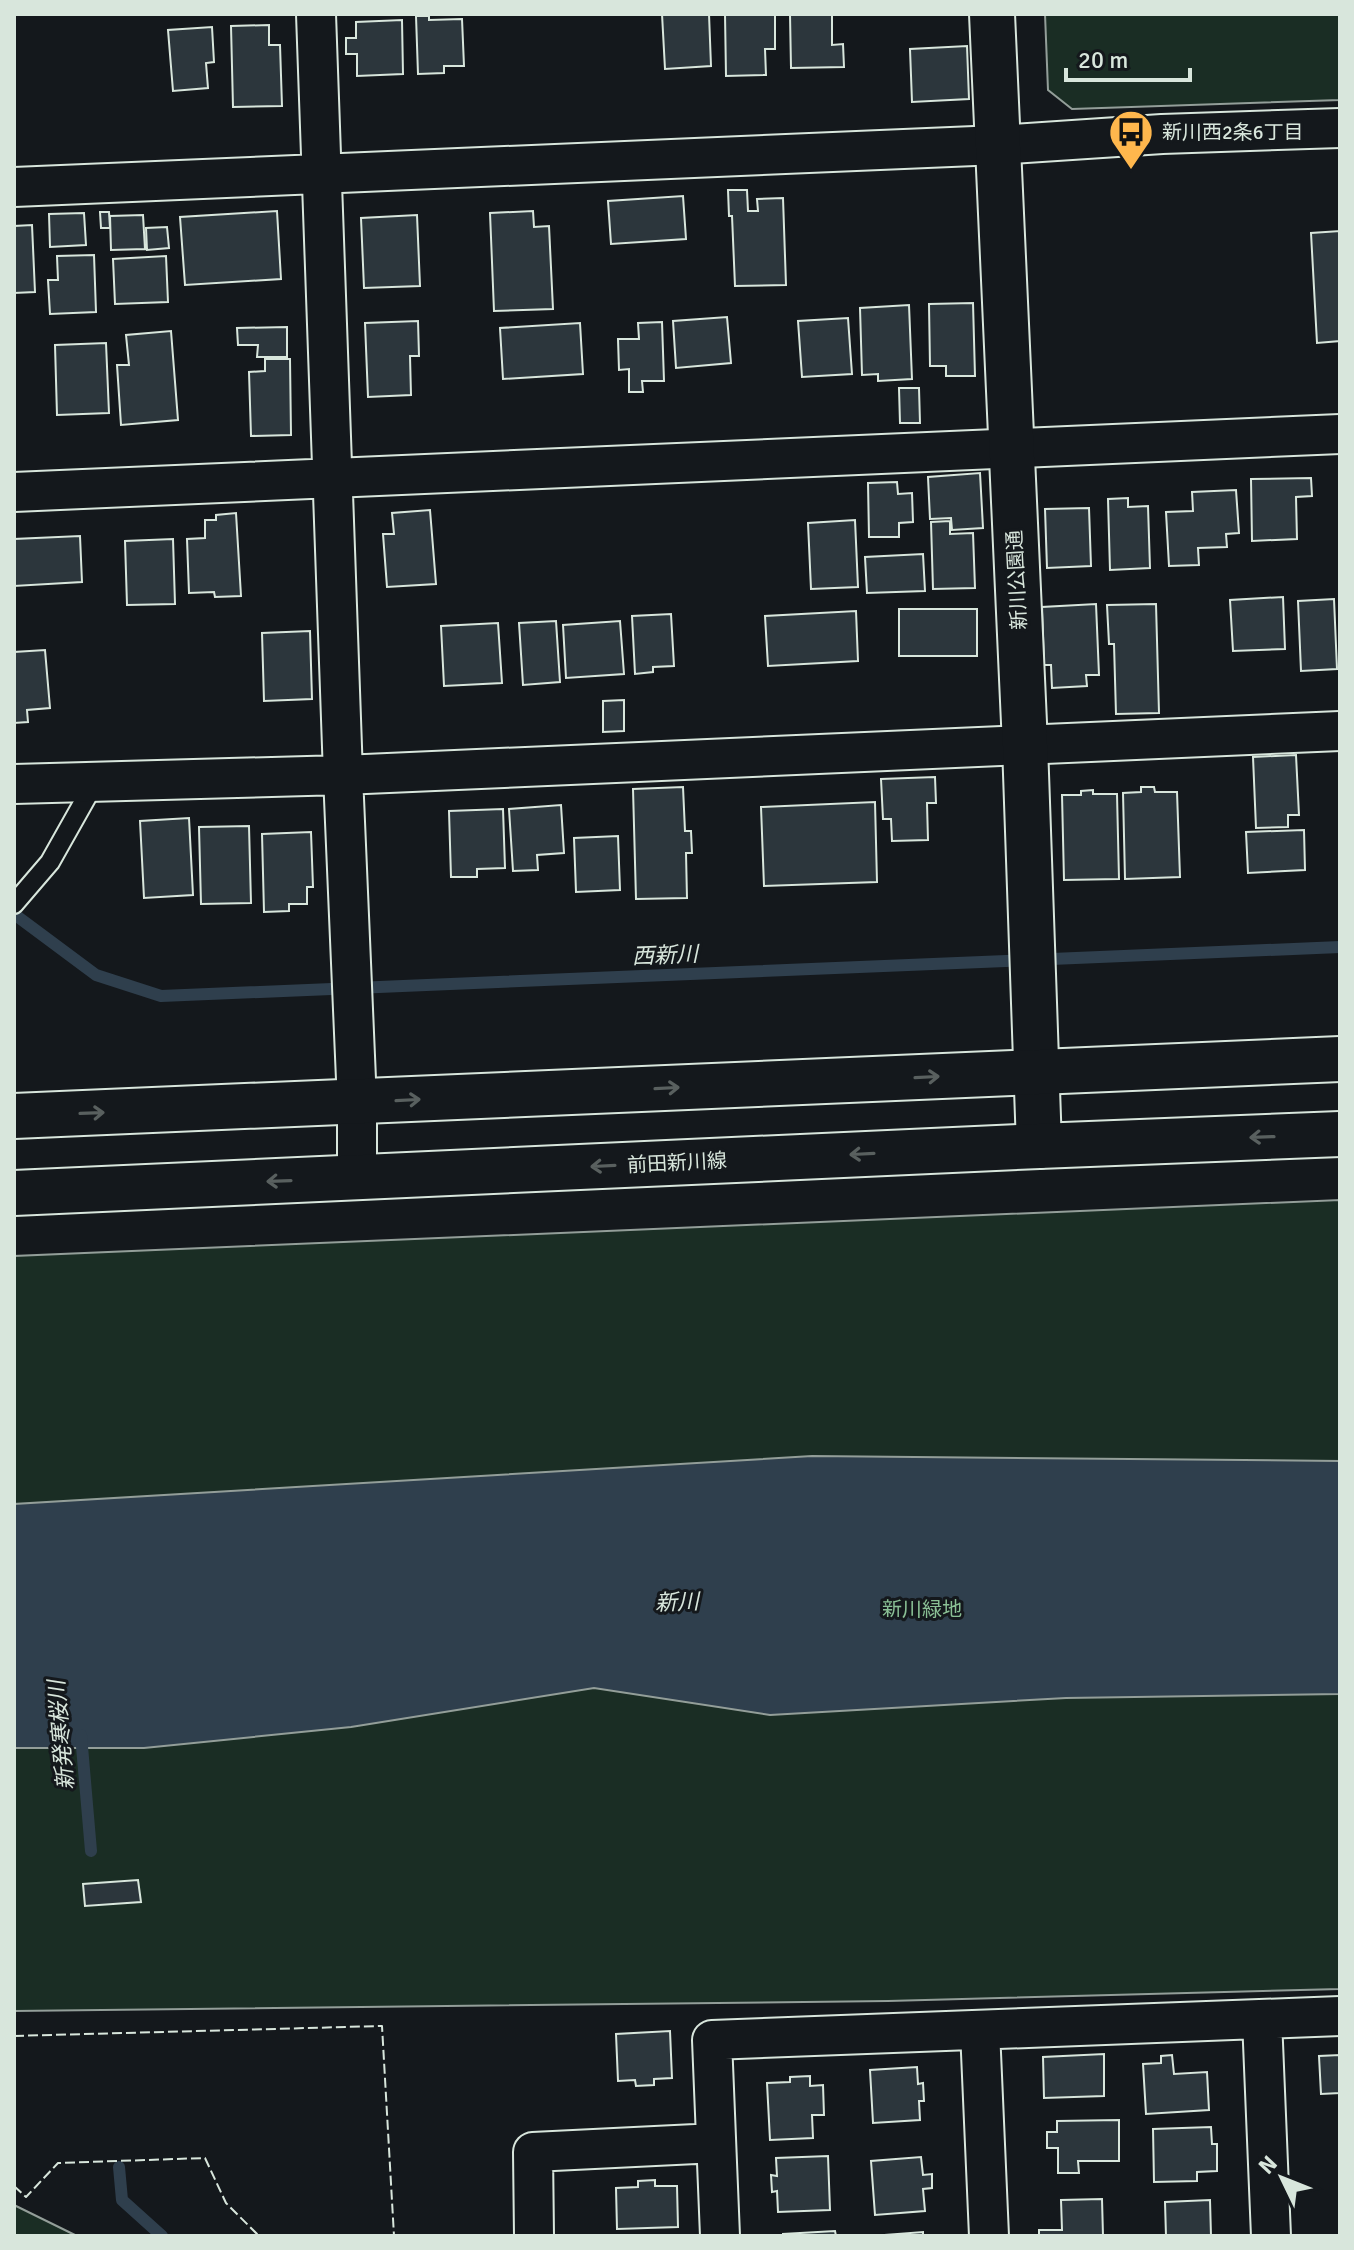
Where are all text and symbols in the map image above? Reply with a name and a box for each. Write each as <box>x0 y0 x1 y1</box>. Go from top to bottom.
scale bar <box>1066 32 1190 82</box>
text: 20 m <box>1078 45 1128 75</box>
bus stop icon: 新川西2条6丁目 <box>1107 108 1155 171</box>
place label: 新川西2条6丁目 <box>1162 120 1304 145</box>
street label: 新川公園通 <box>1002 529 1032 631</box>
water label: 西新川 <box>632 940 700 970</box>
one-way arrow <box>913 1069 940 1084</box>
one-way arrow <box>653 1081 680 1096</box>
one-way arrow <box>394 1093 421 1108</box>
one-way arrow <box>78 1105 105 1120</box>
one-way arrow <box>1249 1130 1276 1145</box>
one-way arrow <box>849 1147 876 1162</box>
street label: 前田新川線 <box>626 1148 728 1178</box>
one-way arrow <box>590 1159 617 1174</box>
one-way arrow <box>266 1174 293 1189</box>
water label: 新川 <box>655 1588 701 1616</box>
park label: 新川緑地 <box>882 1597 962 1622</box>
water label: 新発寒桜川 <box>43 1677 79 1791</box>
north arrow <box>1242 2138 1322 2218</box>
text: N <box>1253 2150 1283 2180</box>

